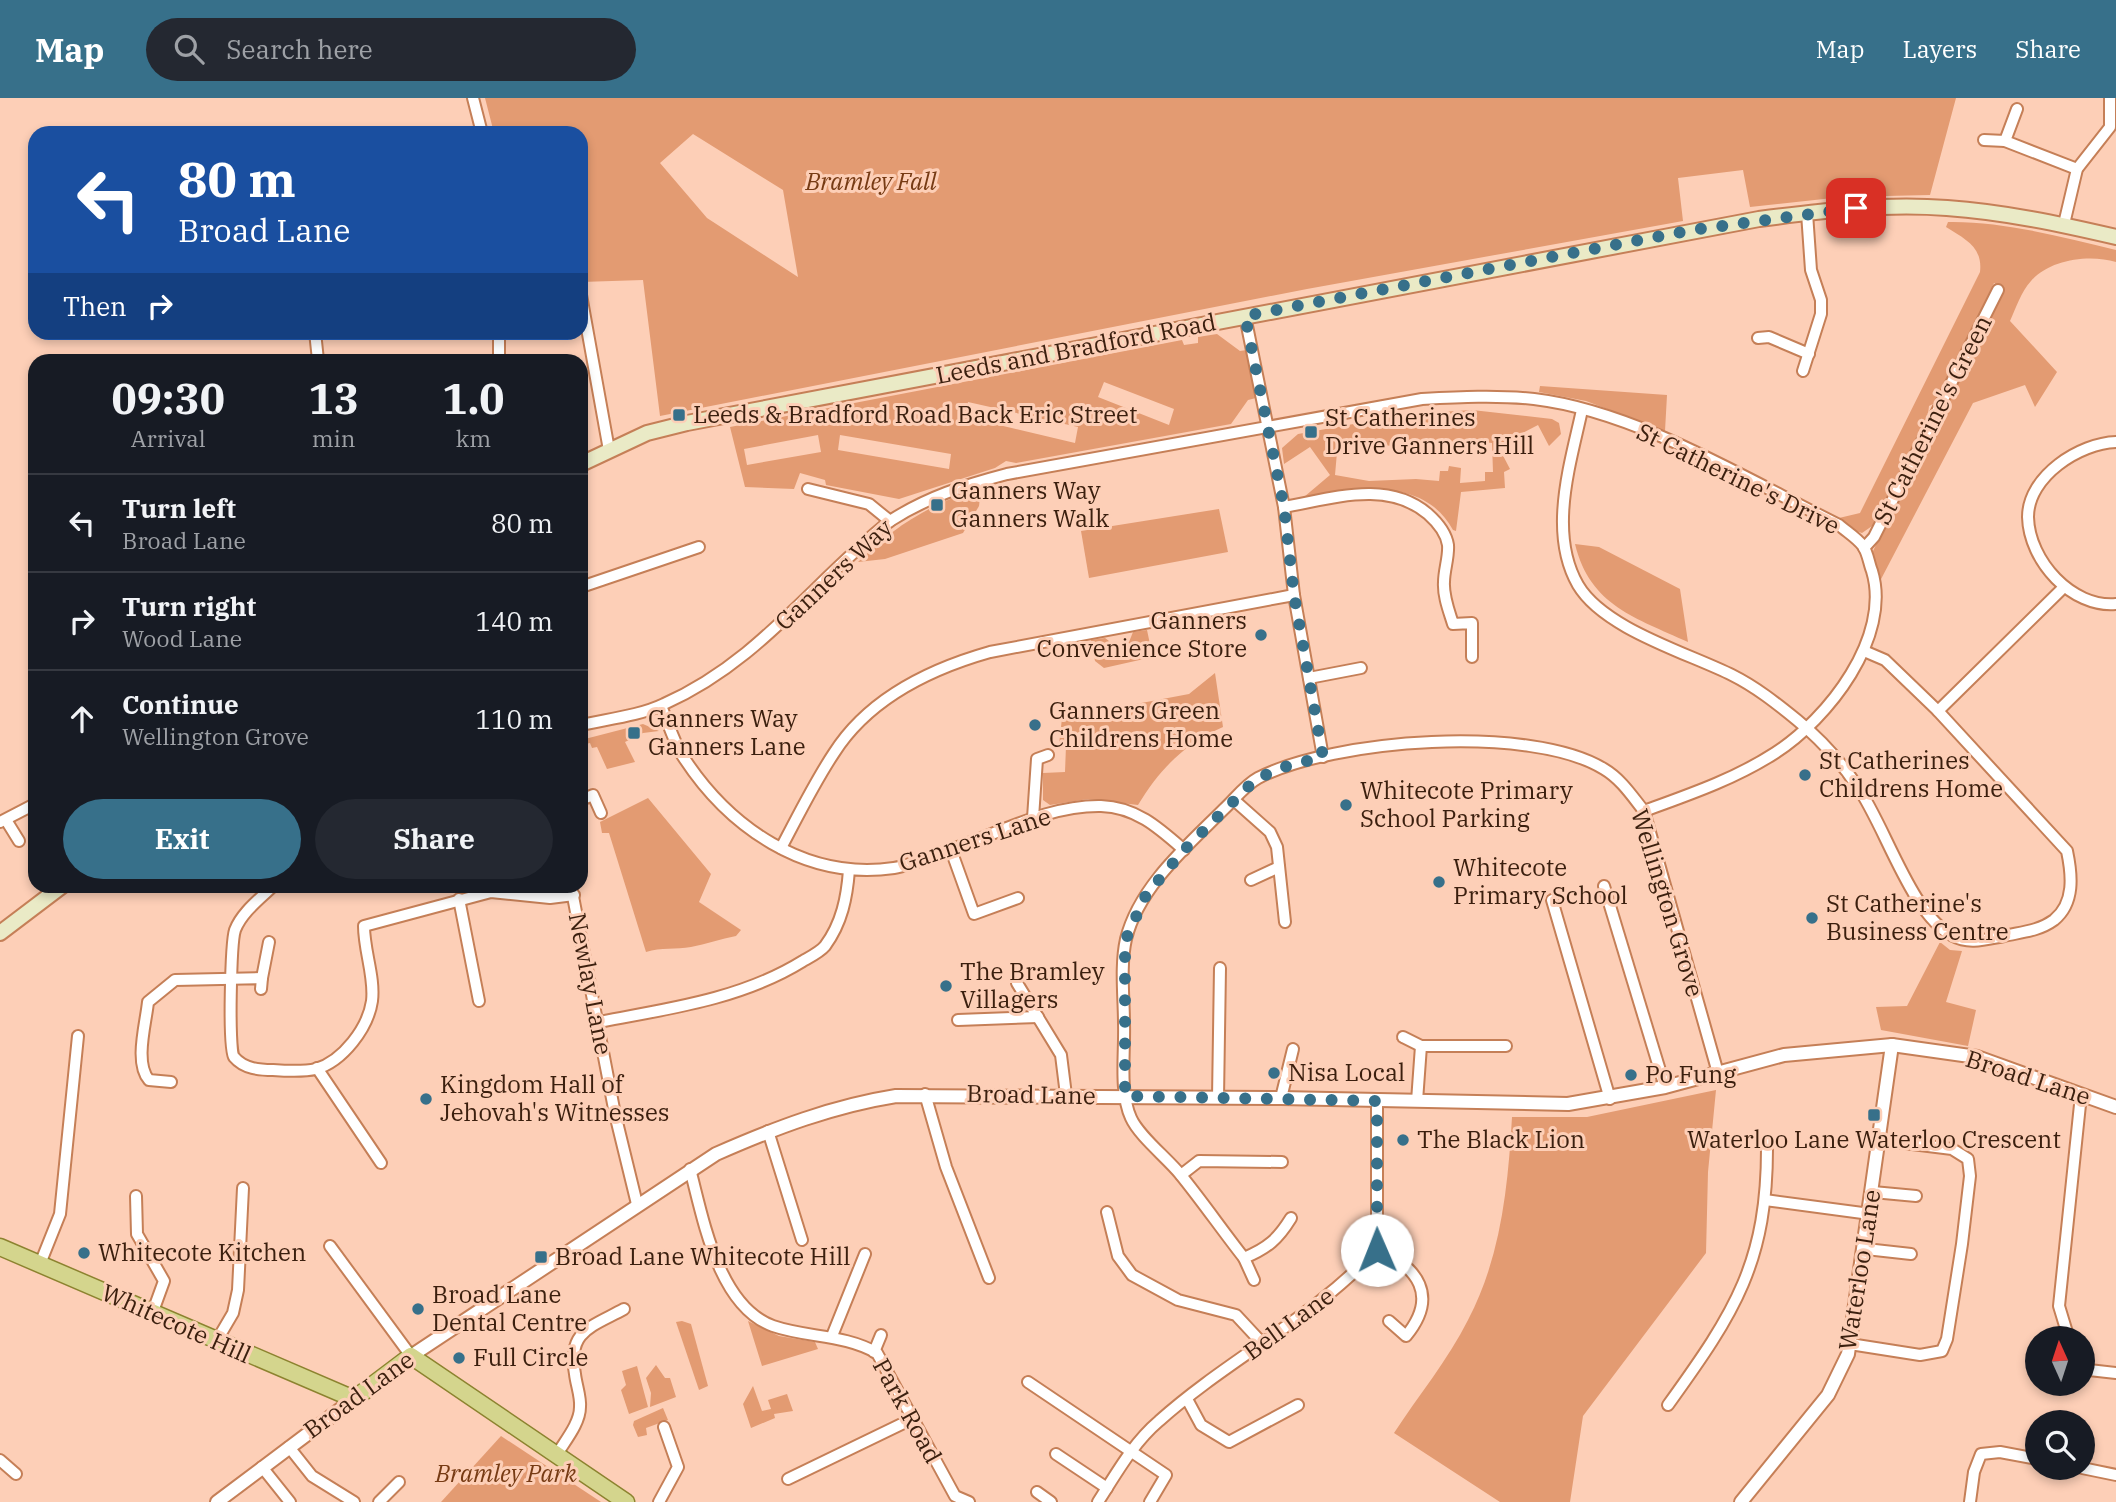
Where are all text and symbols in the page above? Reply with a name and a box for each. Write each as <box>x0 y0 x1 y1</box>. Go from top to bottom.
search box <box>146 18 636 81</box>
text: Map <box>35 28 104 71</box>
icon: search <box>170 30 208 68</box>
text: Search here <box>226 32 373 66</box>
text: Map <box>1816 33 1864 65</box>
text: Layers <box>1902 33 1977 65</box>
text: Share <box>2015 33 2081 65</box>
text: 80 m <box>178 147 296 210</box>
icon: left <box>63 154 154 245</box>
park label: Bramley Fall <box>805 165 938 197</box>
pin <box>1826 178 1886 238</box>
icon: arrive <box>1837 189 1875 227</box>
text: Broad Lane <box>178 209 350 251</box>
icon: right <box>141 287 179 325</box>
text: Then <box>63 289 127 323</box>
street label: Leeds and Bradford Road <box>933 305 1219 391</box>
street label: St Catherine's Green <box>1865 310 1999 530</box>
text: 09:30 <box>111 371 225 426</box>
text: 13 <box>308 371 359 426</box>
text: 1.0 <box>442 371 505 426</box>
place label: Leeds & Bradford Road Back Eric Street <box>693 398 1137 430</box>
place label: St Catherines Drive Ganners Hill <box>1325 401 1534 461</box>
marker: Leeds & Bradford Road Back Eric Street <box>671 407 687 423</box>
street label: St Catherine's Drive <box>1632 415 1845 541</box>
text: Arrival <box>131 423 206 453</box>
text: min <box>312 423 356 453</box>
text: km <box>456 423 491 453</box>
marker: St Catherines Drive Ganners Hill <box>1303 424 1319 440</box>
place label: Ganners Way Ganners Walk <box>951 474 1109 534</box>
text: Turn left <box>122 491 236 525</box>
marker: Ganners Way Ganners Walk <box>929 497 945 513</box>
icon: left <box>63 504 101 542</box>
text: 80 m <box>491 506 553 540</box>
street label: Ganners Way <box>768 511 899 637</box>
text: Broad Lane <box>122 525 246 555</box>
text: Turn right <box>122 589 256 623</box>
icon: right <box>63 602 101 640</box>
text: 140 m <box>475 604 553 638</box>
place label: Ganners Convenience Store <box>1036 604 1247 664</box>
text: Wood Lane <box>122 623 242 653</box>
marker: Ganners Convenience Store <box>1253 627 1269 643</box>
text: Continue <box>122 687 239 721</box>
place label: Ganners Green Childrens Home <box>1049 694 1233 754</box>
icon: ahead <box>63 700 101 738</box>
text: 110 m <box>475 702 553 736</box>
place label: Ganners Way Ganners Lane <box>648 702 806 762</box>
marker: Ganners Green Childrens Home <box>1027 717 1043 733</box>
text: Wellington Grove <box>122 721 309 751</box>
marker: Ganners Way Ganners Lane <box>626 725 642 741</box>
place label: St Catherines Childrens Home <box>1819 744 2003 804</box>
marker: St Catherines Childrens Home <box>1797 767 1813 783</box>
place label: Whitecote Primary School Parking <box>1360 774 1573 834</box>
marker: Whitecote Primary School Parking <box>1338 797 1354 813</box>
button: Exit <box>63 799 301 879</box>
button: Share <box>315 799 553 879</box>
street label: Ganners Lane <box>895 799 1055 879</box>
street label: Wellington Grove <box>1624 805 1712 1001</box>
place label: Whitecote Primary School <box>1453 851 1628 911</box>
marker: Whitecote Primary School <box>1431 874 1447 890</box>
place label: St Catherine's Business Centre <box>1826 887 2009 947</box>
street label: Newlay Lane <box>562 910 620 1058</box>
marker: St Catherine's Business Centre <box>1804 910 1820 926</box>
place label: The Bramley Villagers <box>960 955 1105 1015</box>
marker: The Bramley Villagers <box>938 978 954 994</box>
street label: Broad Lane <box>1962 1042 2095 1112</box>
place label: Nisa Local <box>1288 1056 1405 1088</box>
place label: Po Fung <box>1645 1058 1736 1090</box>
marker: Nisa Local <box>1266 1065 1282 1081</box>
marker: Po Fung <box>1623 1067 1639 1083</box>
place label: Kingdom Hall of Jehovah's Witnesses <box>440 1068 670 1128</box>
street label: Broad Lane <box>966 1077 1096 1111</box>
marker: Kingdom Hall of Jehovah's Witnesses <box>418 1091 434 1107</box>
marker: Waterloo Lane Waterloo Crescent <box>1866 1107 1882 1123</box>
place label: The Black Lion <box>1417 1123 1585 1155</box>
place label: Waterloo Lane Waterloo Crescent <box>1687 1123 2061 1155</box>
marker: The Black Lion <box>1395 1132 1411 1148</box>
street label: Waterloo Lane <box>1831 1187 1888 1352</box>
position arrow <box>1340 1213 1414 1287</box>
place label: Whitecote Kitchen <box>98 1236 306 1268</box>
place label: Broad Lane Whitecote Hill <box>555 1240 850 1272</box>
marker: Whitecote Kitchen <box>76 1245 92 1261</box>
marker: Broad Lane Whitecote Hill <box>533 1249 549 1265</box>
street label: Whitecote Hill <box>97 1276 256 1370</box>
place label: Broad Lane Dental Centre <box>432 1278 587 1338</box>
street label: Bell Lane <box>1237 1280 1340 1367</box>
marker: Broad Lane Dental Centre <box>410 1301 426 1317</box>
north arrow <box>2025 1326 2095 1396</box>
map controls <box>2025 1326 2095 1480</box>
place label: Full Circle <box>473 1341 588 1373</box>
street label: Broad Lane <box>297 1343 420 1445</box>
marker: Full Circle <box>451 1350 467 1366</box>
street label: Park Road <box>866 1352 950 1469</box>
button: search <box>2025 1410 2095 1480</box>
park label: Bramley Park <box>434 1457 577 1489</box>

